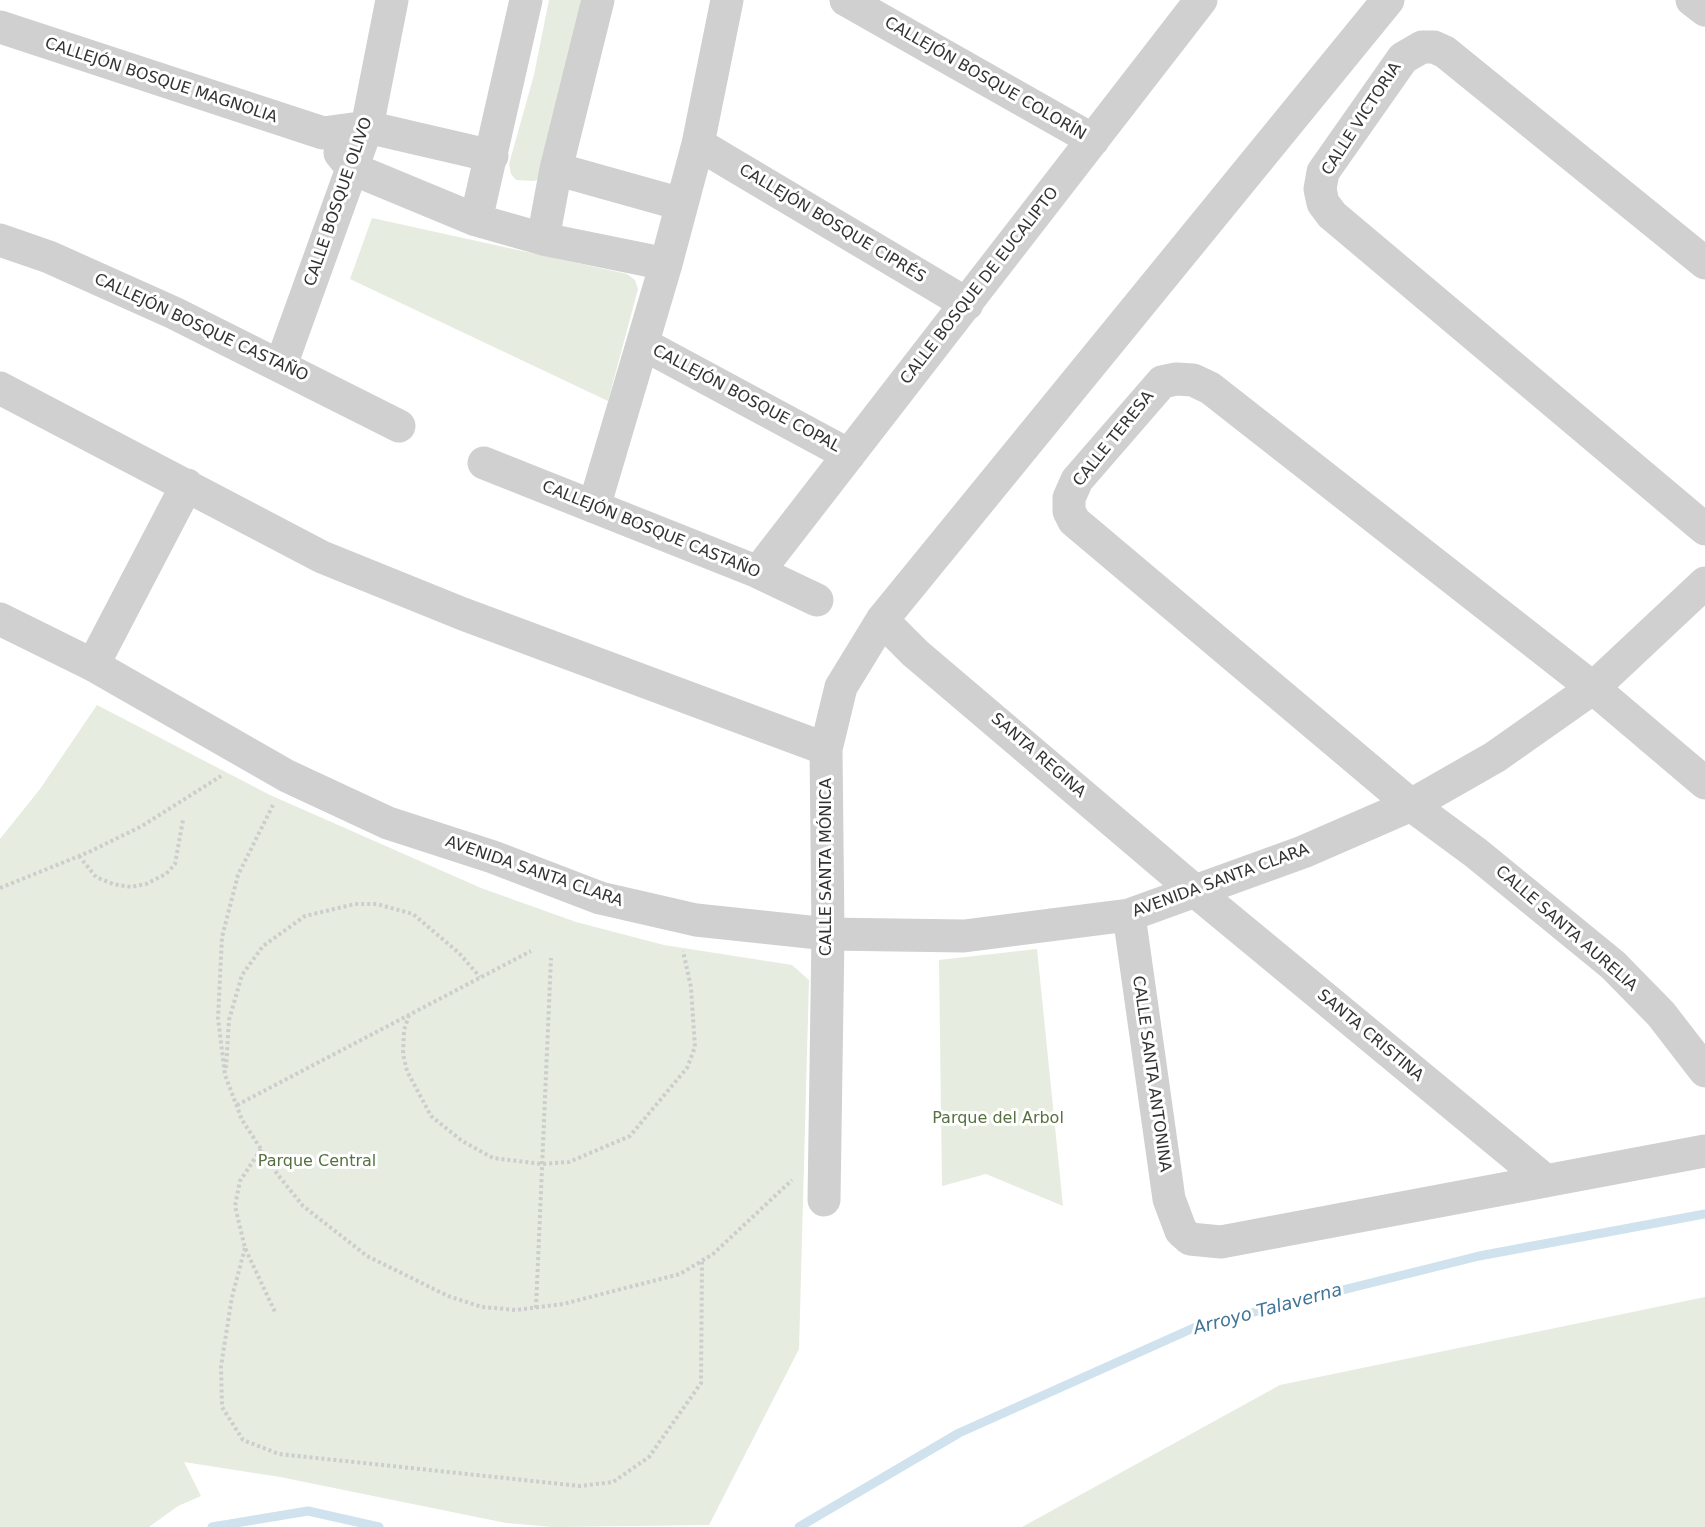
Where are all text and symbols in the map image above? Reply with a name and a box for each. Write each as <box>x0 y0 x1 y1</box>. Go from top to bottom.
street label: CALLEJÓN BOSQUE COLORÍN <box>881 13 1089 145</box>
street label: CALLEJÓN BOSQUE MAGNOLIA <box>42 34 280 128</box>
street label: CALLE VICTORIA <box>1318 59 1406 179</box>
street label: CALLE BOSQUE OLIVO <box>301 115 377 289</box>
street label: CALLEJÓN BOSQUE CIPRÉS <box>735 161 929 287</box>
street label: CALLE BOSQUE DE EUCALIPTO <box>897 183 1063 389</box>
street label: CALLEJÓN BOSQUE CASTAÑO <box>91 270 311 386</box>
street label: CALLEJÓN BOSQUE COPAL <box>649 341 843 457</box>
street label: CALLE TERESA <box>1070 387 1158 491</box>
street label: CALLEJÓN BOSQUE CASTAÑO <box>539 477 763 583</box>
street label: SANTA REGINA <box>987 710 1089 802</box>
street label: CALLE SANTA MÓNICA <box>817 778 837 956</box>
street label: AVENIDA SANTA CLARA <box>443 833 625 911</box>
street label: AVENIDA SANTA CLARA <box>1130 840 1312 922</box>
street label: CALLE SANTA AURELIA <box>1491 862 1641 996</box>
street label: CALLE SANTA ANTONINA <box>1128 975 1174 1173</box>
street label: SANTA CRISTINA <box>1313 986 1427 1086</box>
park label: Parque del Arbol <box>932 1109 1064 1129</box>
park label: Parque Central <box>258 1152 376 1172</box>
water label: Arroyo Talaverna <box>1191 1280 1345 1340</box>

